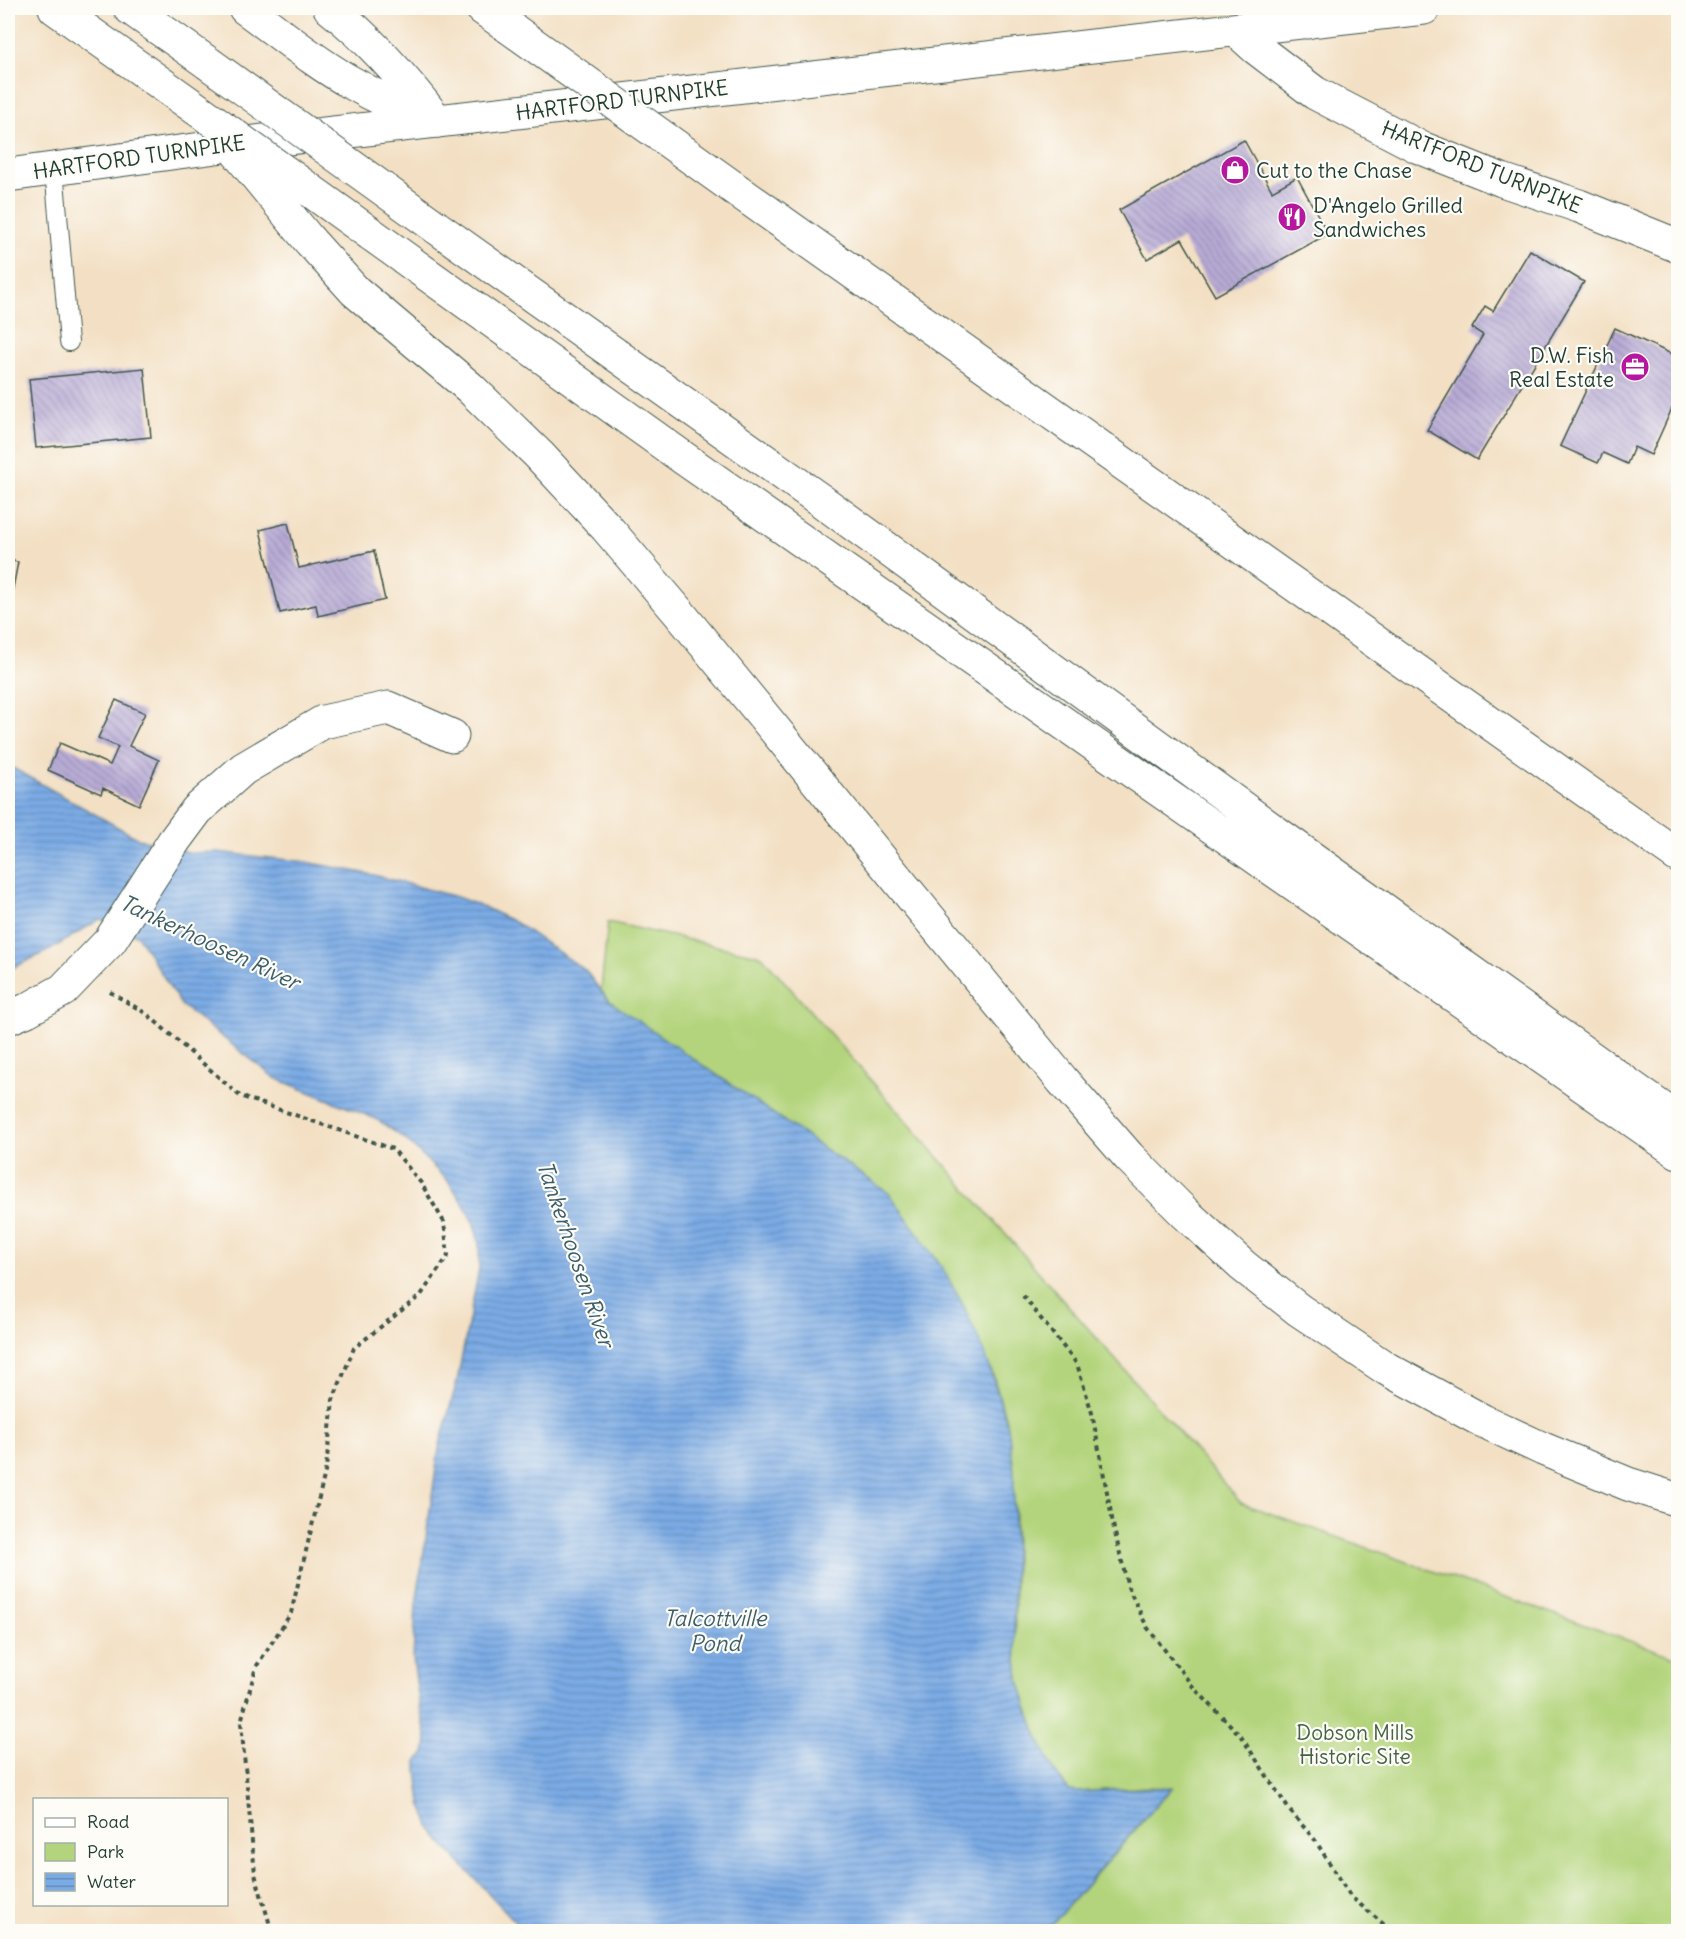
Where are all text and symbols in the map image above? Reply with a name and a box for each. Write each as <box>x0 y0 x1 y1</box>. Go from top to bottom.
street label: HARTFORD TURNPIKE <box>514 74 730 126</box>
street label: HARTFORD TURNPIKE <box>1378 114 1586 220</box>
street label: HARTFORD TURNPIKE <box>31 129 247 185</box>
shop icon: Cut to the Chase <box>1219 154 1251 186</box>
place label: Cut to the Chase <box>1256 157 1412 184</box>
place label: D'Angelo Grilled Sandwiches <box>1313 192 1463 243</box>
restaurant icon: D'Angelo Grilled Sandwiches <box>1276 201 1308 233</box>
place label: D.W. Fish Real Estate <box>1509 342 1614 393</box>
office icon: D.W. Fish Real Estate <box>1619 351 1651 383</box>
water label: Tankerhoosen River <box>116 888 307 997</box>
water label: Tankerhoosen River <box>531 1157 622 1354</box>
water label: Talcottville Pond <box>664 1604 769 1657</box>
park label: Dobson Mills Historic Site <box>1296 1719 1414 1770</box>
legend <box>33 1798 228 1906</box>
text: Road <box>87 1810 130 1833</box>
text: Park <box>87 1840 124 1863</box>
text: Water <box>87 1870 137 1893</box>

